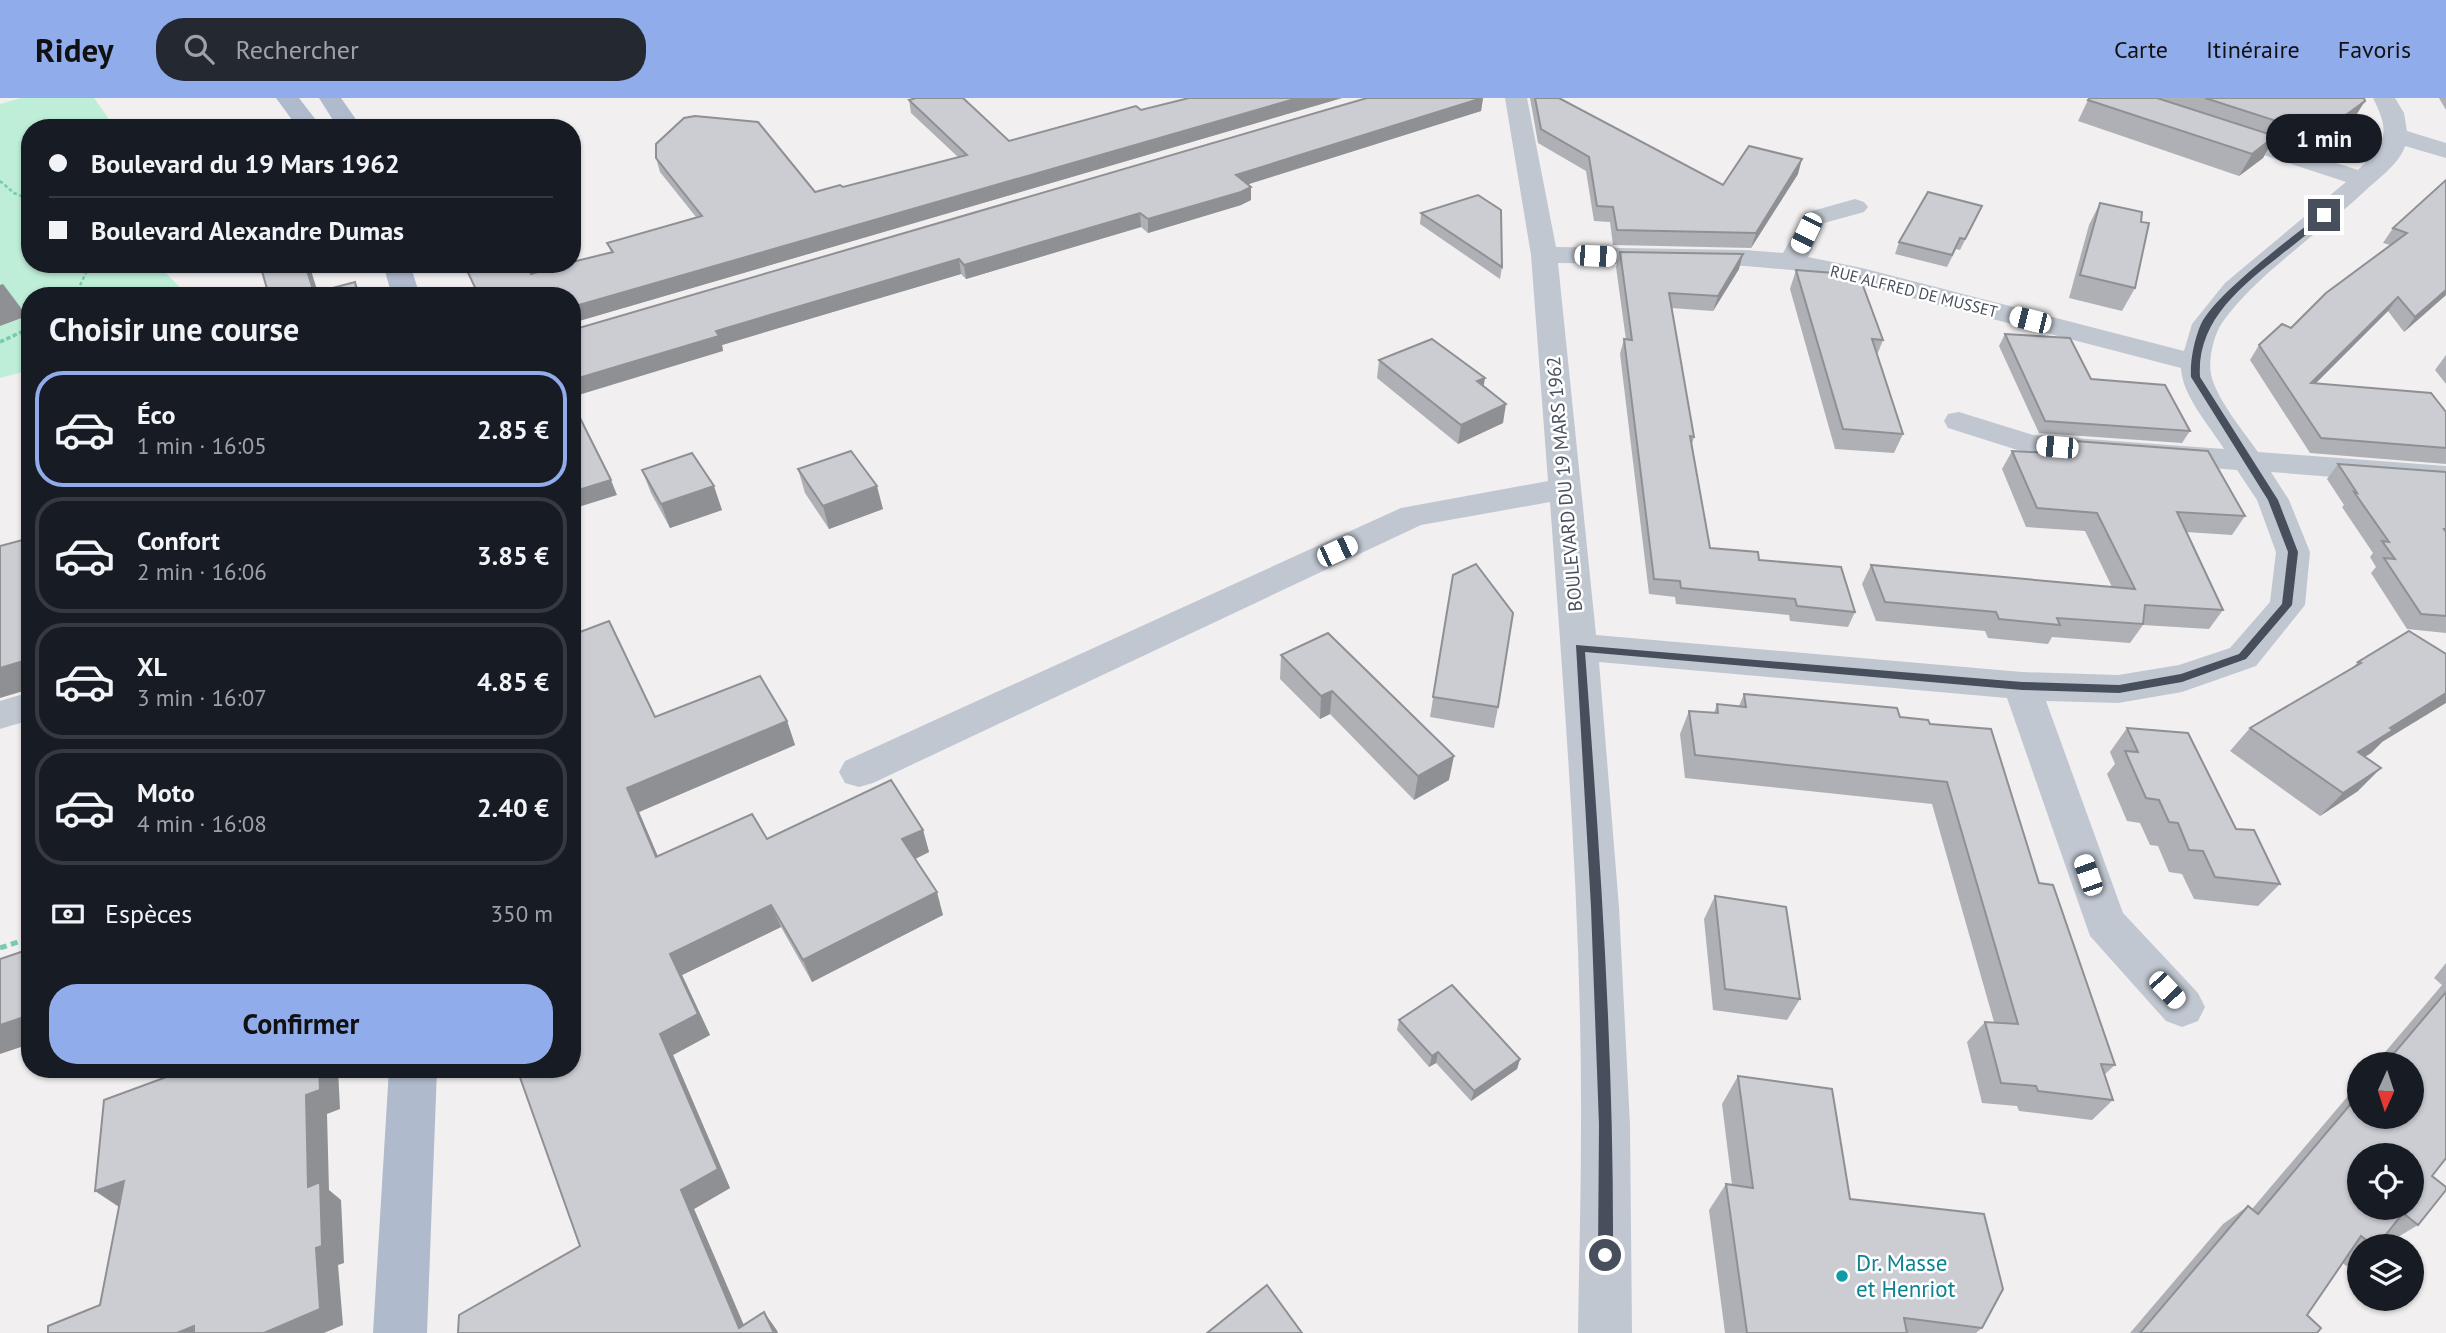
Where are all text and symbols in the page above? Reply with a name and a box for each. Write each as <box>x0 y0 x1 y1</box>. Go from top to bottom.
search box <box>156 18 646 81</box>
text: Ridey <box>35 28 114 71</box>
icon: search <box>180 30 218 68</box>
text: Rechercher <box>236 33 359 66</box>
text: Carte <box>2114 34 2168 65</box>
text: Itinéraire <box>2206 34 2300 65</box>
text: Favoris <box>2338 34 2411 65</box>
callout: 1 min <box>2266 114 2382 162</box>
text: 1 min <box>2296 124 2352 153</box>
text: Boulevard du 19 Mars 1962 <box>91 147 400 180</box>
route end <box>2308 199 2340 231</box>
car <box>1788 210 1825 256</box>
text: Boulevard Alexandre Dumas <box>91 214 404 247</box>
car <box>1574 245 1617 267</box>
street label: RUE ALFRED DE MUSSET <box>1828 261 2000 322</box>
car <box>2008 305 2053 335</box>
text: Choisir une course <box>49 308 299 350</box>
street label: BOULEVARD DU 19 MARS 1962 <box>1541 355 1587 613</box>
icon: car <box>53 398 116 461</box>
text: Éco <box>137 398 175 431</box>
text: 2.85 € <box>477 413 549 446</box>
text: 1 min · 16:05 <box>137 431 267 460</box>
car <box>2036 435 2079 459</box>
icon: car <box>53 524 116 587</box>
text: Confort <box>137 524 220 557</box>
car <box>1314 533 1361 569</box>
text: 3.85 € <box>477 539 549 572</box>
text: 2 min · 16:06 <box>137 557 267 586</box>
icon: car <box>53 650 116 713</box>
text: XL <box>137 650 167 683</box>
text: 4.85 € <box>477 665 549 698</box>
text: 3 min · 16:07 <box>137 683 267 712</box>
icon: car <box>53 776 116 839</box>
text: Moto <box>137 776 195 809</box>
text: 2.40 € <box>477 791 549 824</box>
text: 4 min · 16:08 <box>137 809 267 838</box>
car <box>2072 852 2105 898</box>
icon: cash <box>49 895 87 933</box>
text: Espèces <box>105 897 192 930</box>
text: 350 m <box>491 899 553 928</box>
car <box>2145 967 2190 1013</box>
button: Confirmer <box>49 984 553 1064</box>
north arrow <box>2347 1052 2424 1129</box>
map controls <box>2347 1052 2424 1311</box>
button: locate <box>2347 1143 2424 1220</box>
button: layers <box>2347 1234 2424 1311</box>
route start <box>1589 1239 1621 1271</box>
place label: Dr. Masse et Henriot <box>1856 1248 1956 1303</box>
marker: Dr. Masse et Henriot <box>1834 1268 1850 1284</box>

